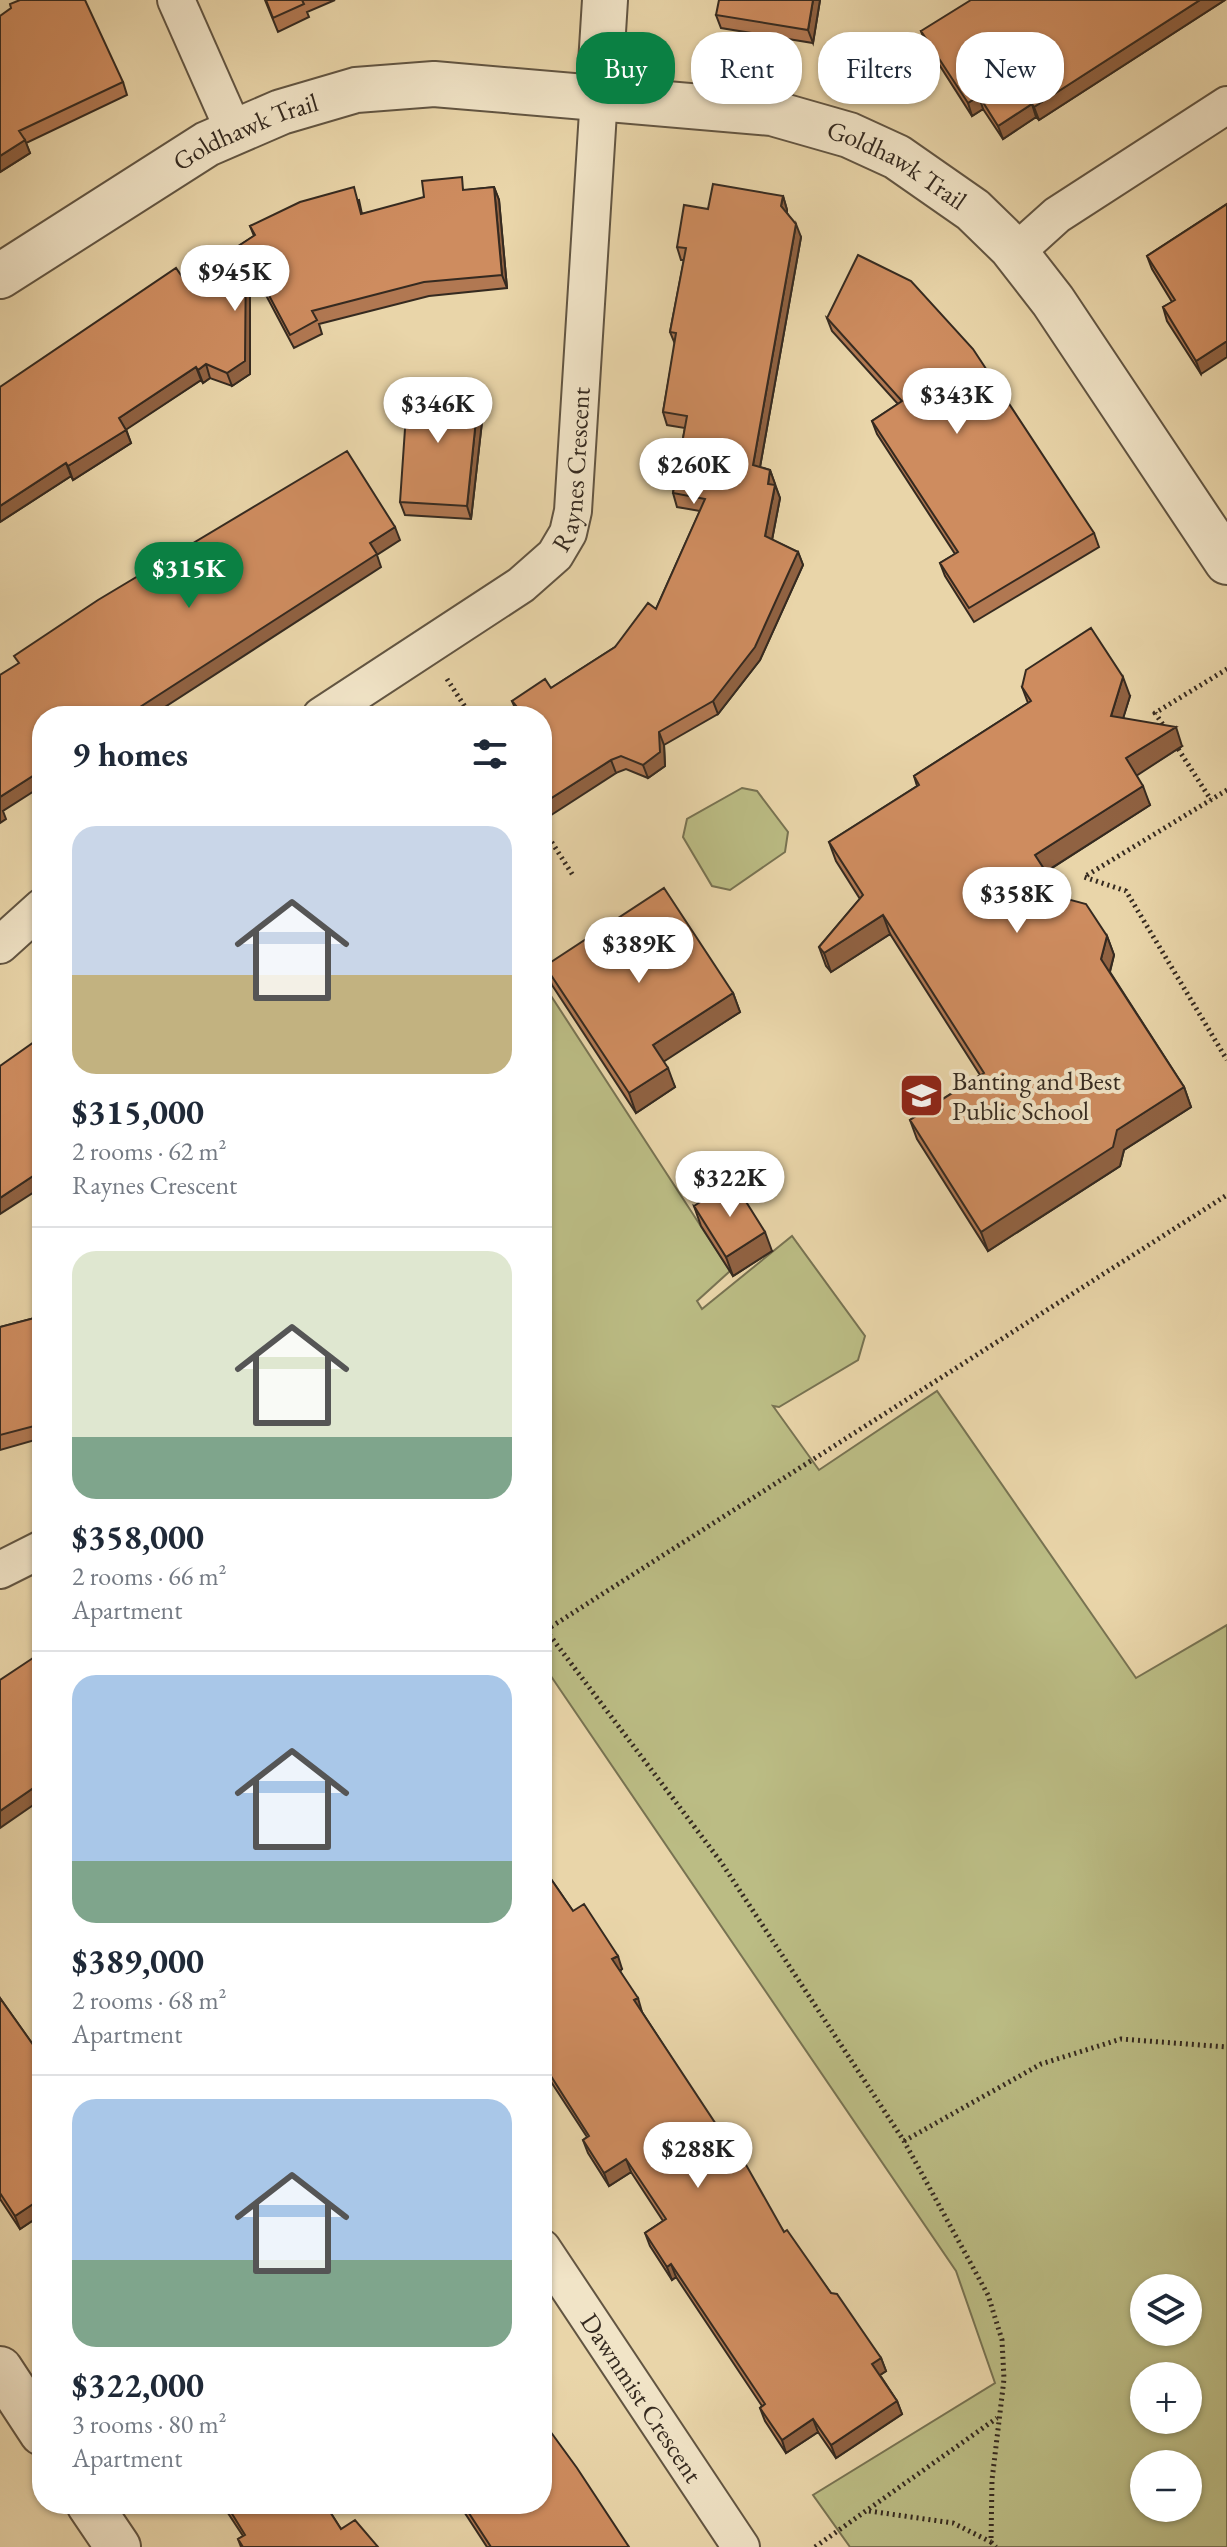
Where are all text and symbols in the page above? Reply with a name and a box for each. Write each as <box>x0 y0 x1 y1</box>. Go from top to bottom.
chip: Buy <box>576 32 675 104</box>
chip: Rent <box>691 32 802 104</box>
chip: Filters <box>818 32 940 104</box>
chip: New <box>956 32 1064 104</box>
street label: Goldhawk Trail <box>166 85 322 178</box>
street label: Goldhawk Trail <box>823 113 973 217</box>
pin: $945K <box>179 245 291 313</box>
text: $945K <box>198 254 272 288</box>
pin: $343K <box>901 368 1013 436</box>
pin: $346K <box>382 377 494 445</box>
text: $343K <box>920 377 994 411</box>
text: $346K <box>401 386 475 420</box>
street label: Raynes Crescent <box>544 386 598 558</box>
pin: $260K <box>638 438 750 506</box>
text: $260K <box>657 447 731 481</box>
pin: $315K <box>133 542 245 610</box>
text: $315K <box>152 551 226 585</box>
text: 9 homes <box>72 732 188 776</box>
icon: filters <box>468 732 512 776</box>
pin: $358K <box>961 867 1073 935</box>
text: $358K <box>980 876 1054 910</box>
icon: home <box>220 878 364 1022</box>
pin: $389K <box>583 917 695 985</box>
text: $389K <box>602 926 676 960</box>
place label: Banting and Best Public School <box>952 1064 1121 1128</box>
school or university icon: Banting and Best Public School <box>897 1072 945 1120</box>
text: $315,000 <box>72 1090 204 1134</box>
text: 2 rooms · 62 m² <box>72 1134 227 1168</box>
pin: $322K <box>674 1151 786 1219</box>
text: $322K <box>693 1160 767 1194</box>
text: Raynes Crescent <box>72 1168 237 1202</box>
icon: home <box>220 1303 364 1447</box>
text: $358,000 <box>72 1515 204 1559</box>
text: 2 rooms · 66 m² <box>72 1559 227 1593</box>
text: Apartment <box>72 1593 182 1627</box>
icon: home <box>220 1727 364 1871</box>
text: $389,000 <box>72 1939 204 1983</box>
text: 2 rooms · 68 m² <box>72 1983 227 2017</box>
text: Apartment <box>72 2017 182 2051</box>
pin: $288K <box>642 2122 754 2190</box>
text: $288K <box>661 2131 735 2165</box>
icon: home <box>220 2151 364 2295</box>
map controls <box>1130 2274 1202 2522</box>
button: layers <box>1130 2274 1202 2346</box>
street label: Dawnmist Crescent <box>573 2306 711 2489</box>
button: + <box>1130 2362 1202 2434</box>
text: $322,000 <box>72 2363 204 2407</box>
text: 3 rooms · 80 m² <box>72 2407 227 2441</box>
text: Apartment <box>72 2441 182 2475</box>
button: − <box>1130 2450 1202 2522</box>

